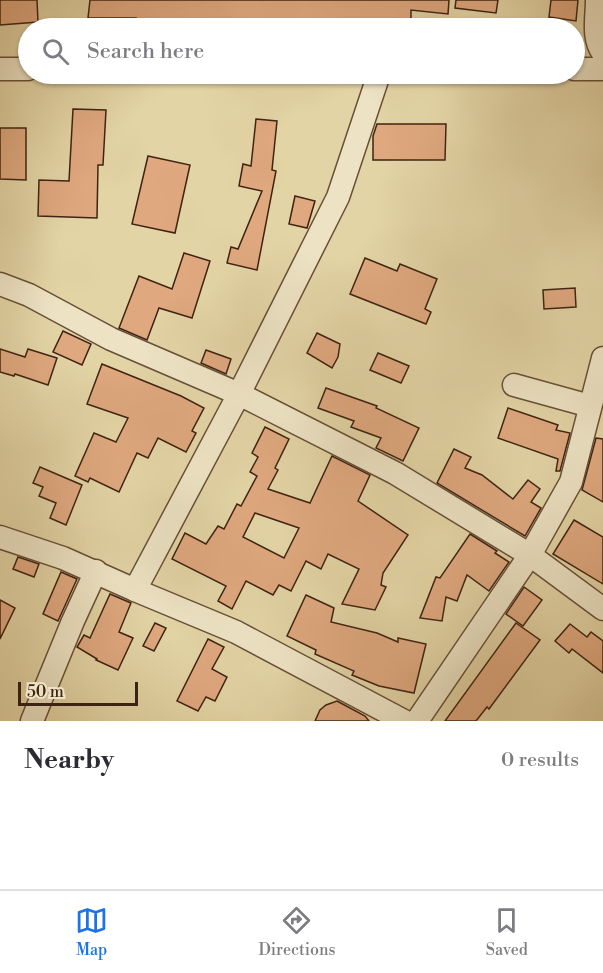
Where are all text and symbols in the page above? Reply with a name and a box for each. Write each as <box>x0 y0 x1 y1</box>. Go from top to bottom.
search box <box>18 18 585 84</box>
icon: search <box>39 35 72 68</box>
text: Search here <box>87 38 204 65</box>
scale bar <box>18 679 138 706</box>
text: 50 m <box>27 682 64 702</box>
text: Nearby <box>24 744 114 776</box>
text: 0 results <box>501 748 579 773</box>
tab: Map <box>75 904 108 960</box>
tab: Directions <box>258 904 336 960</box>
tab: Saved <box>486 904 528 960</box>

